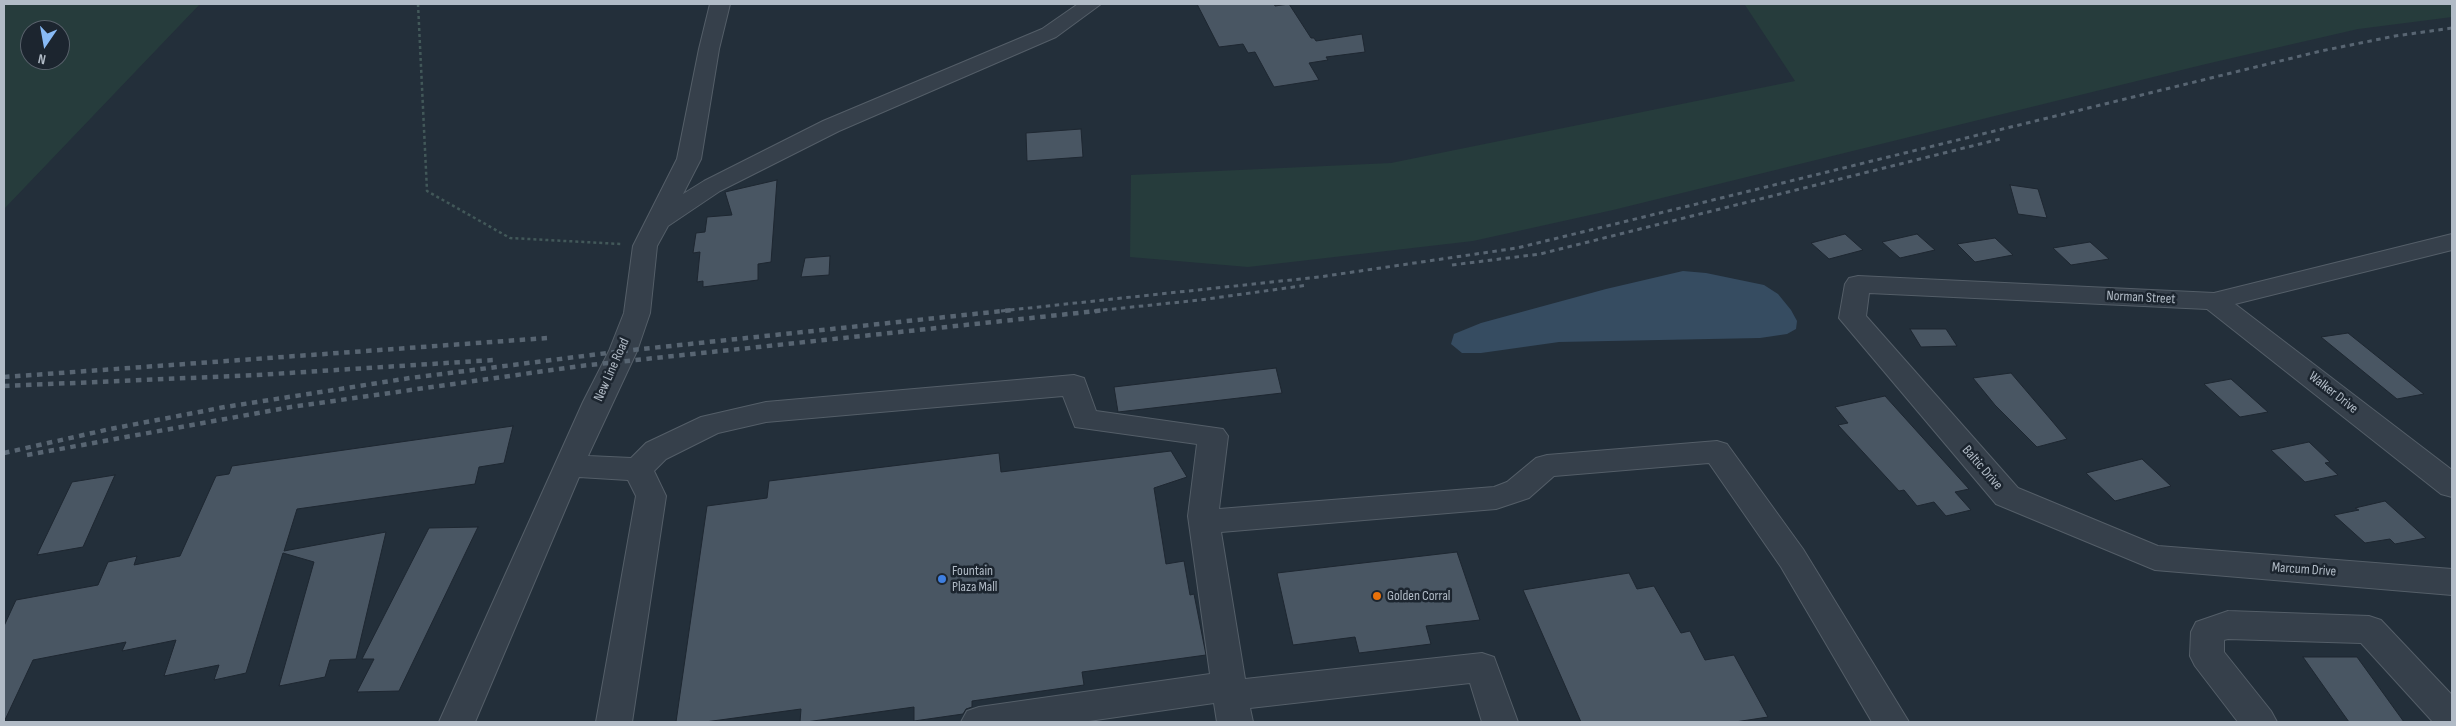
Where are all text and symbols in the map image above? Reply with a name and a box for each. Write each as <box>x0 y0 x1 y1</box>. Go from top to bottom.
north arrow <box>20 20 70 70</box>
text: N <box>37 50 47 68</box>
street label: Norman Street <box>2106 288 2176 308</box>
street label: New Line Road <box>591 336 633 404</box>
street label: Walker Drive <box>2305 368 2361 418</box>
street label: Baltic Drive <box>1958 442 2006 494</box>
street label: Marcum Drive <box>2271 559 2337 581</box>
place label: Fountain Plaza Mall <box>952 563 997 596</box>
marker: Fountain Plaza Mall <box>936 573 948 585</box>
place label: Golden Corral <box>1387 588 1450 604</box>
marker: Golden Corral <box>1371 590 1383 602</box>

